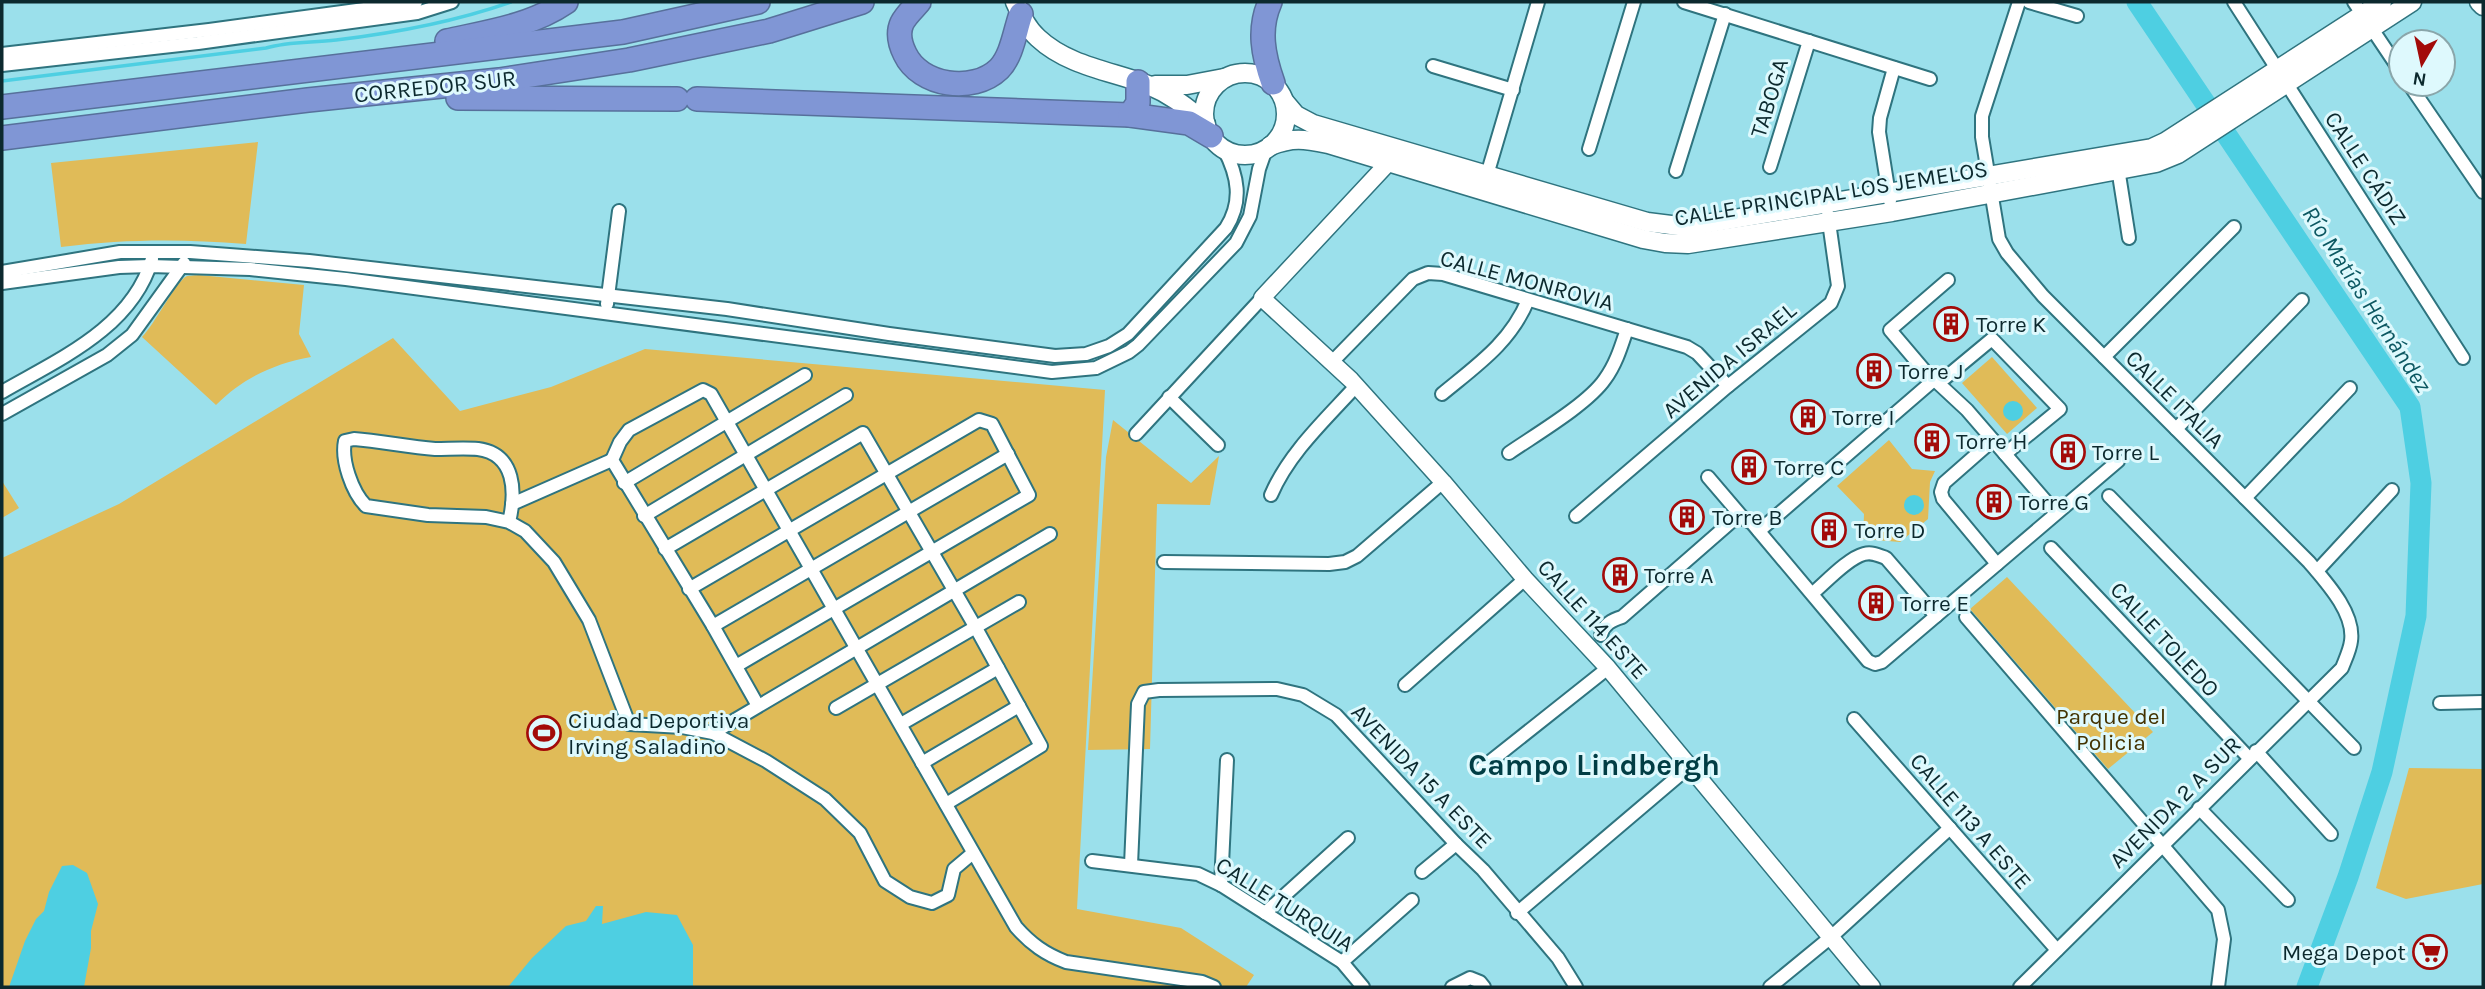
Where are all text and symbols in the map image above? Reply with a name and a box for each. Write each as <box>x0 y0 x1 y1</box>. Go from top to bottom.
north arrow <box>2387 28 2457 98</box>
street label: TABOGA <box>1745 55 1794 141</box>
street label: CORREDOR SUR <box>353 65 517 108</box>
text: N <box>2411 67 2428 91</box>
street label: CALLE CÁDIZ <box>2319 107 2412 230</box>
street label: CALLE PRINCIPAL LOS JEMELOS <box>1672 155 1990 232</box>
water label: Río Matías Hernández <box>2296 201 2438 398</box>
street label: CALLE MONROVIA <box>1437 244 1617 317</box>
street label: AVENIDA ISRAEL <box>1657 297 1802 424</box>
building icon: Torre K <box>1932 305 1970 343</box>
place label: Torre K <box>1976 311 2046 338</box>
street label: CALLE ITALIA <box>2120 345 2229 454</box>
building icon: Torre J <box>1855 352 1893 390</box>
place label: Torre J <box>1898 358 1963 385</box>
building icon: Torre I <box>1789 398 1827 436</box>
place label: Torre I <box>1832 404 1895 431</box>
building icon: Torre H <box>1913 422 1951 460</box>
place label: Torre H <box>1956 428 2028 455</box>
building icon: Torre L <box>2049 433 2087 471</box>
place label: Torre L <box>2092 439 2159 466</box>
building icon: Torre C <box>1730 448 1768 486</box>
place label: Torre C <box>1774 454 1844 481</box>
building icon: Torre G <box>1975 483 2013 521</box>
place label: Torre G <box>2018 489 2089 516</box>
building icon: Torre B <box>1668 498 1706 536</box>
place label: Torre B <box>1712 504 1782 531</box>
building icon: Torre D <box>1810 511 1848 549</box>
place label: Torre D <box>1854 517 1925 544</box>
street label: CALLE 114 ESTE <box>1532 554 1654 685</box>
building icon: Torre A <box>1601 556 1639 594</box>
place label: Torre A <box>1644 562 1713 589</box>
street label: CALLE TOLEDO <box>2105 576 2225 702</box>
building icon: Torre E <box>1857 584 1895 622</box>
place label: Torre E <box>1900 590 1969 617</box>
street label: AVENIDA 15 A ESTE <box>1346 698 1498 854</box>
park label: Parque del Policia <box>2056 703 2166 756</box>
place label: Ciudad Deportiva Irving Saladino <box>568 707 749 760</box>
sports icon: Ciudad Deportiva Irving Saladino <box>525 714 563 752</box>
street label: AVENIDA 2 A SUR <box>2104 731 2247 874</box>
district label: Campo Lindbergh <box>1468 747 1720 783</box>
street label: CALLE 113 A ESTE <box>1904 748 2037 895</box>
street label: CALLE TURQUIA <box>1211 851 1359 958</box>
supermarket icon: Mega Depot <box>2411 933 2449 971</box>
place label: Mega Depot <box>2282 939 2406 966</box>

